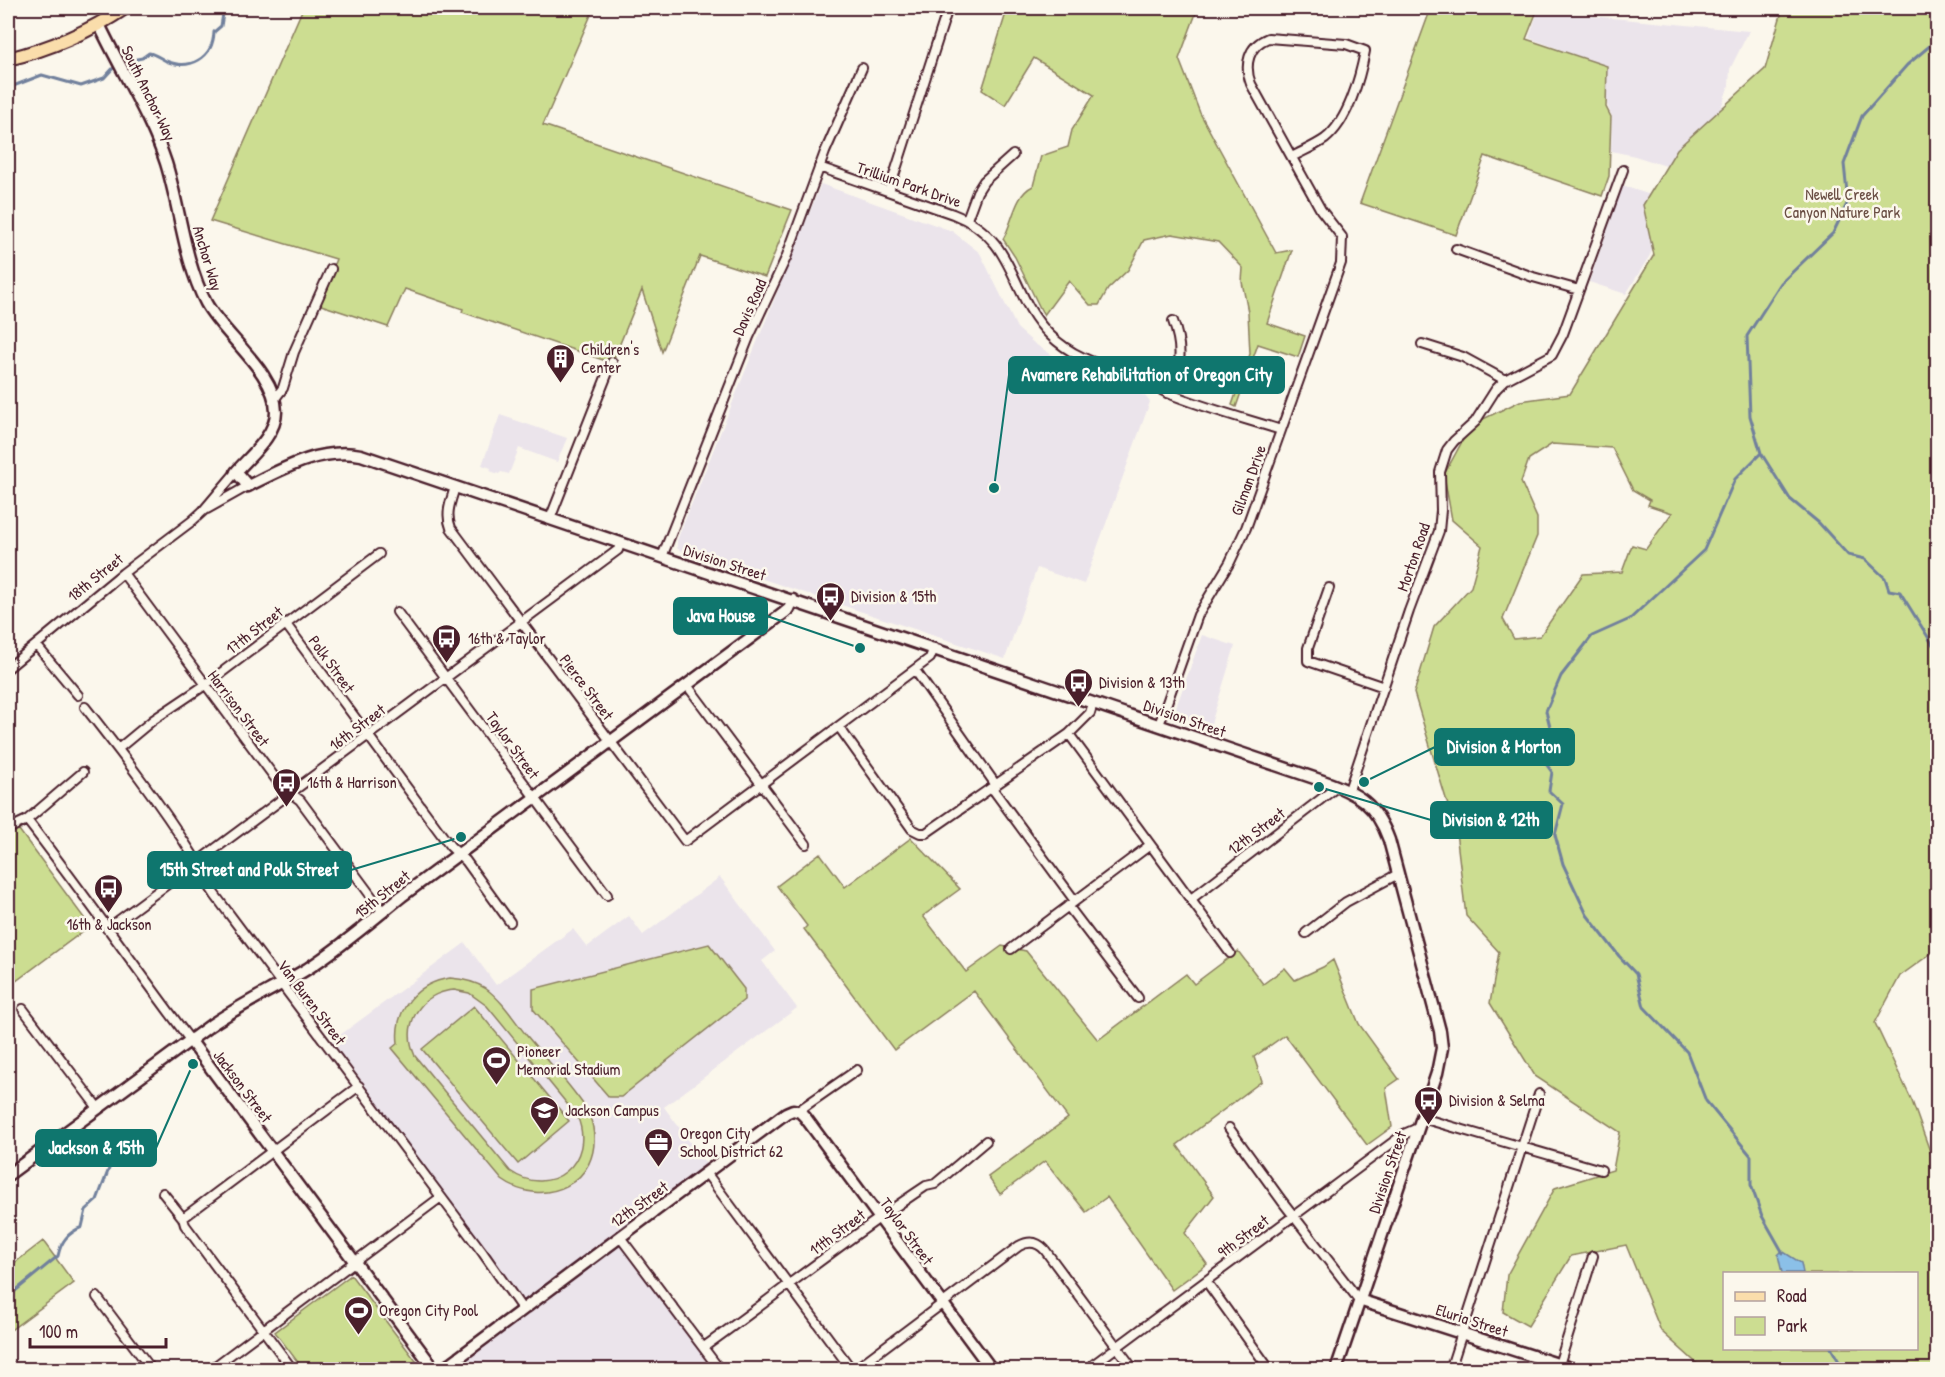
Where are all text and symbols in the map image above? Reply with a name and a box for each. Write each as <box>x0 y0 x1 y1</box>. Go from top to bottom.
street label: South Anchor Way <box>116 42 182 144</box>
street label: Trillium Park Drive <box>854 156 965 212</box>
park label: Newell Creek Canyon Nature Park <box>1784 183 1900 223</box>
street label: Anchor Way <box>188 223 228 294</box>
street label: Davis Road <box>727 275 771 339</box>
place label: Children's Center <box>581 338 639 378</box>
building icon: Children's Center <box>544 342 576 384</box>
callout: Avamere Rehabilitation of Oregon City <box>1009 357 1284 393</box>
text: Avamere Rehabilitation of Oregon City <box>1021 362 1273 388</box>
street label: Gilman Drive <box>1225 441 1271 518</box>
street label: Morton Road <box>1391 520 1435 594</box>
street label: Division Street <box>681 538 770 586</box>
street label: 18th Street <box>62 547 128 606</box>
bus stop icon: Division & 15th <box>814 580 846 622</box>
place label: Division & 15th <box>851 585 937 607</box>
callout: Java House <box>674 598 767 634</box>
street label: 17th Street <box>221 600 288 659</box>
text: Java House <box>686 603 756 628</box>
bus stop icon: 16th & Taylor <box>431 622 463 664</box>
place label: 16th & Taylor <box>468 627 546 649</box>
street label: Polk Street <box>304 631 361 698</box>
street label: Pierce Street <box>555 650 619 725</box>
street label: Harrison Street <box>203 665 275 751</box>
bus stop icon: Division & 13th <box>1062 666 1094 708</box>
place label: Division & 13th <box>1099 671 1185 693</box>
street label: Division Street <box>1141 694 1229 742</box>
street label: 16th Street <box>324 698 390 755</box>
street label: Taylor Street <box>481 707 545 784</box>
callout: Division & Morton <box>1435 729 1574 765</box>
text: Division & Morton <box>1447 734 1561 759</box>
bus stop icon: 16th & Harrison <box>270 766 302 808</box>
place label: 16th & Harrison <box>307 771 397 793</box>
street label: 12th Street <box>1223 802 1290 860</box>
callout: Division & 12th <box>1431 802 1552 838</box>
text: Division & 12th <box>1443 807 1540 832</box>
callout: 15th Street and Polk Street <box>148 852 351 888</box>
text: 15th Street and Polk Street <box>160 857 339 882</box>
street label: 15th Street <box>350 864 415 923</box>
bus stop icon: 16th & Jackson <box>93 872 125 914</box>
place label: 16th & Jackson <box>66 913 152 935</box>
street label: Van Buren Street <box>273 955 352 1049</box>
place label: Pioneer Memorial Stadium <box>517 1040 621 1080</box>
sports icon: Pioneer Memorial Stadium <box>480 1044 512 1086</box>
street label: Jackson Street <box>208 1045 278 1127</box>
bus stop icon: Division & Selma <box>1412 1084 1444 1126</box>
place label: Division & Selma <box>1449 1089 1545 1111</box>
school or university icon: Jackson Campus <box>528 1094 560 1136</box>
place label: Jackson Campus <box>565 1099 659 1121</box>
place label: Oregon City School District 62 <box>680 1122 783 1162</box>
office icon: Oregon City School District 62 <box>643 1126 675 1168</box>
street label: Division Street <box>1363 1128 1411 1216</box>
callout: Jackson & 15th <box>36 1130 156 1166</box>
text: Jackson & 15th <box>48 1135 145 1160</box>
street label: 12th Street <box>606 1175 673 1232</box>
street label: Taylor Street <box>875 1193 939 1270</box>
street label: 11th Street <box>805 1203 870 1260</box>
street label: 9th Street <box>1213 1209 1274 1263</box>
legend <box>1723 1272 1918 1350</box>
text: Road <box>1777 1283 1807 1308</box>
sports icon: Oregon City Pool <box>342 1294 374 1336</box>
street label: Eluria Street <box>1433 1298 1511 1342</box>
place label: Oregon City Pool <box>379 1299 479 1321</box>
scale bar <box>30 1311 166 1349</box>
text: Park <box>1777 1313 1808 1338</box>
text: 100 m <box>39 1319 78 1344</box>

